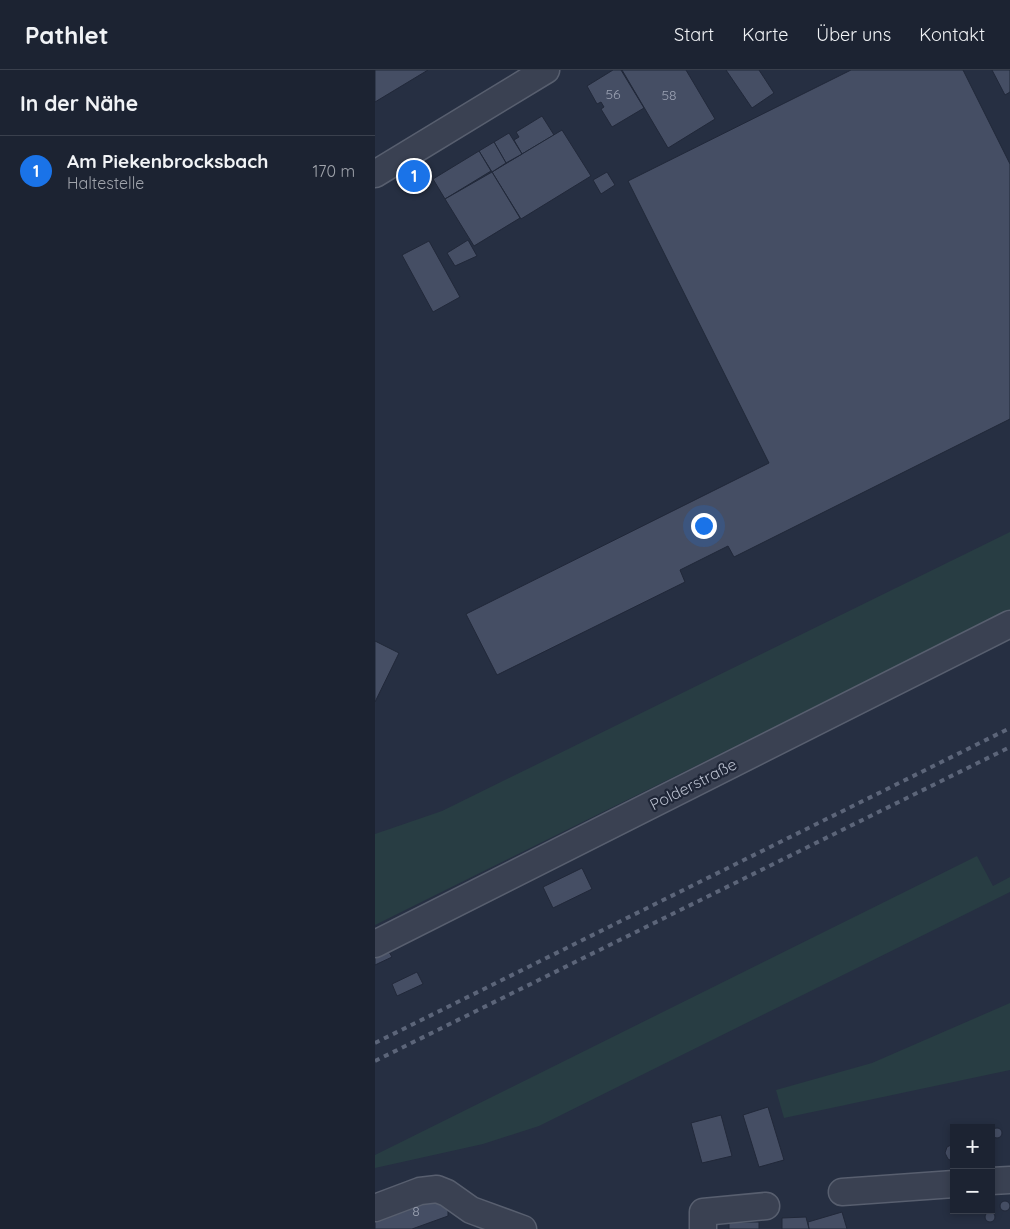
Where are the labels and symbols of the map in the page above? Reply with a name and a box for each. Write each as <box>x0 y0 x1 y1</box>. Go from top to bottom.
house number: 56 <box>605 85 621 103</box>
house number: 58 <box>661 86 677 104</box>
pin: 1 <box>398 157 430 195</box>
your location <box>691 513 717 539</box>
street label: Polderstraße <box>646 754 740 814</box>
house number: 8 <box>412 1202 420 1220</box>

